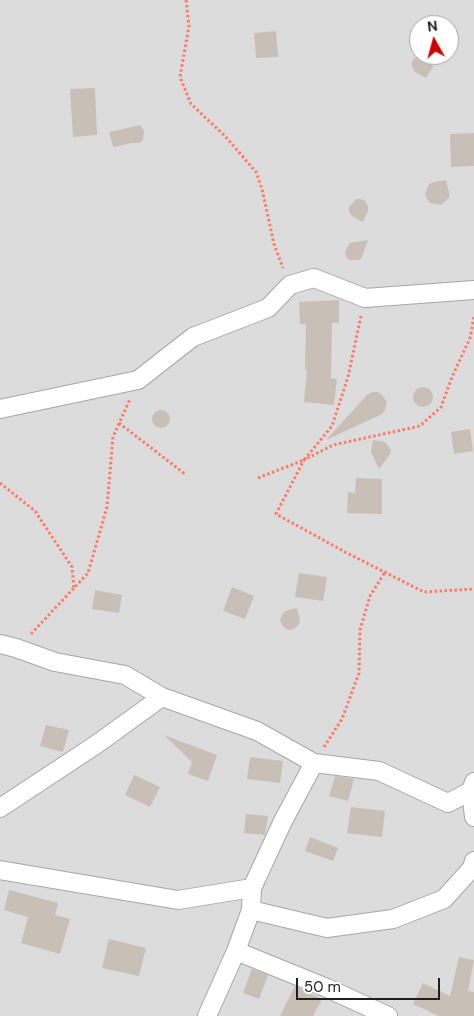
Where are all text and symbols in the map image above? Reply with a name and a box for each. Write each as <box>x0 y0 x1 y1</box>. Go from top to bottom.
north arrow <box>409 15 459 65</box>
text: N <box>426 17 438 36</box>
scale bar <box>299 968 443 1000</box>
text: 50 m <box>304 977 341 997</box>

